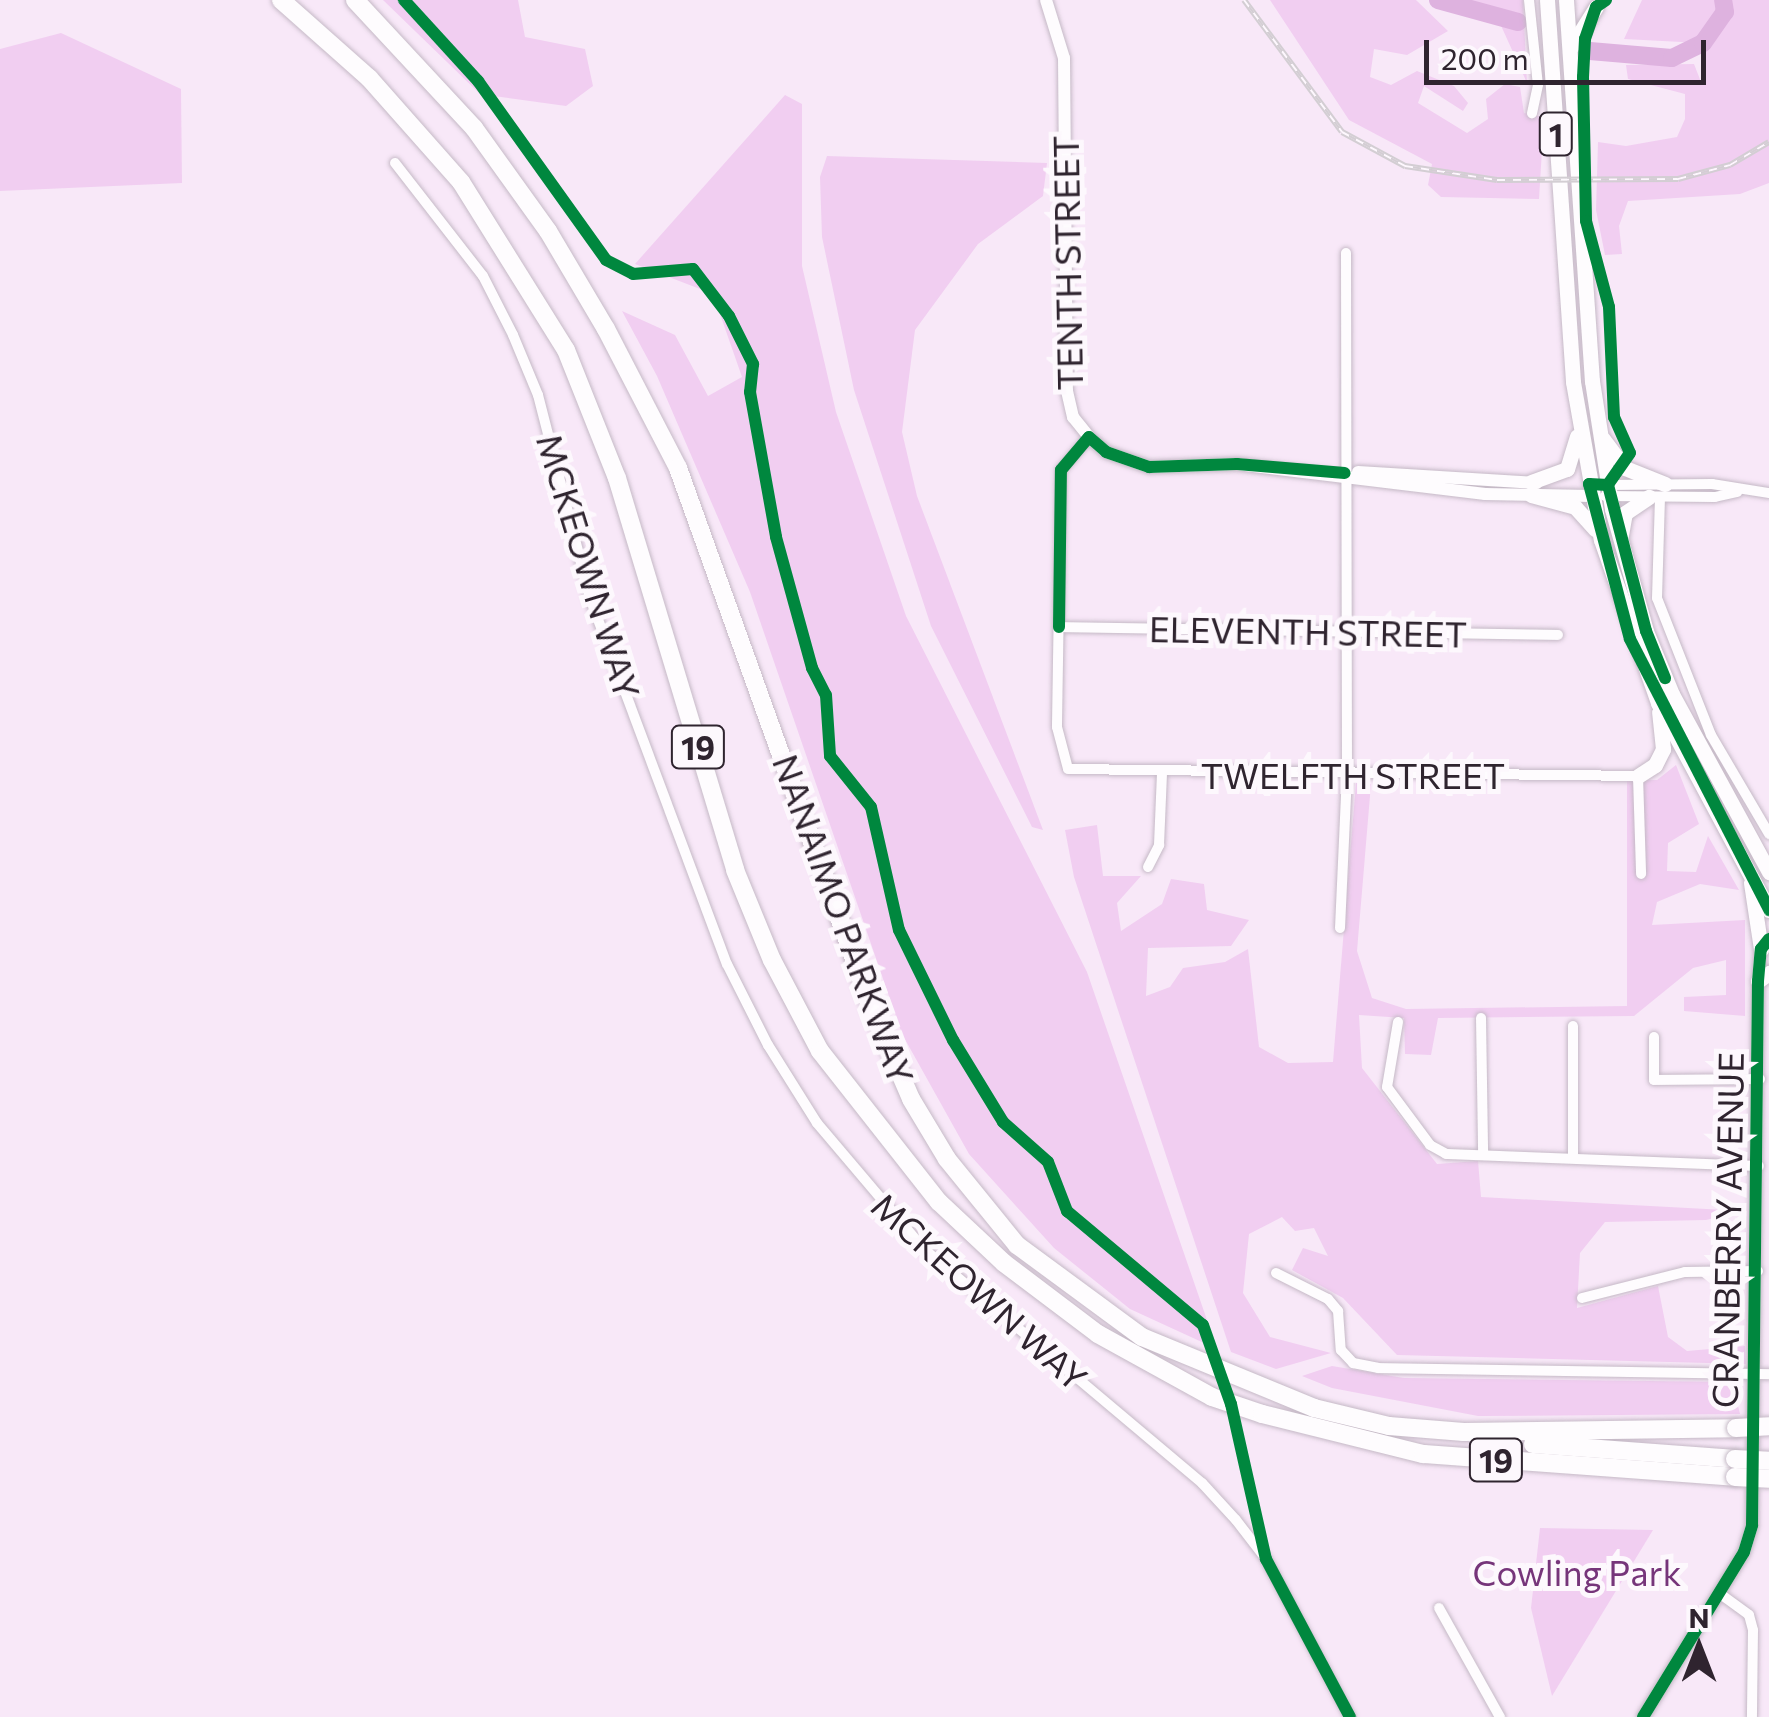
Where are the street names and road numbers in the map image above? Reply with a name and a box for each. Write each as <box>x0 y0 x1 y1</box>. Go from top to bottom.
road number: 1 <box>1538 107 1574 161</box>
street label: TENTH STREET <box>1044 135 1090 391</box>
street label: MCKEOWN WAY <box>529 428 649 704</box>
street label: ELEVENTH STREET <box>1149 607 1467 655</box>
road number: 19 <box>670 720 726 774</box>
street label: NANAIMO PARKWAY <box>765 749 923 1089</box>
street label: TWELFTH STREET <box>1201 754 1505 796</box>
street label: CRANBERRY AVENUE <box>1703 1052 1751 1408</box>
street label: MCKEOWN WAY <box>864 1183 1096 1399</box>
road number: 19 <box>1468 1433 1524 1487</box>

